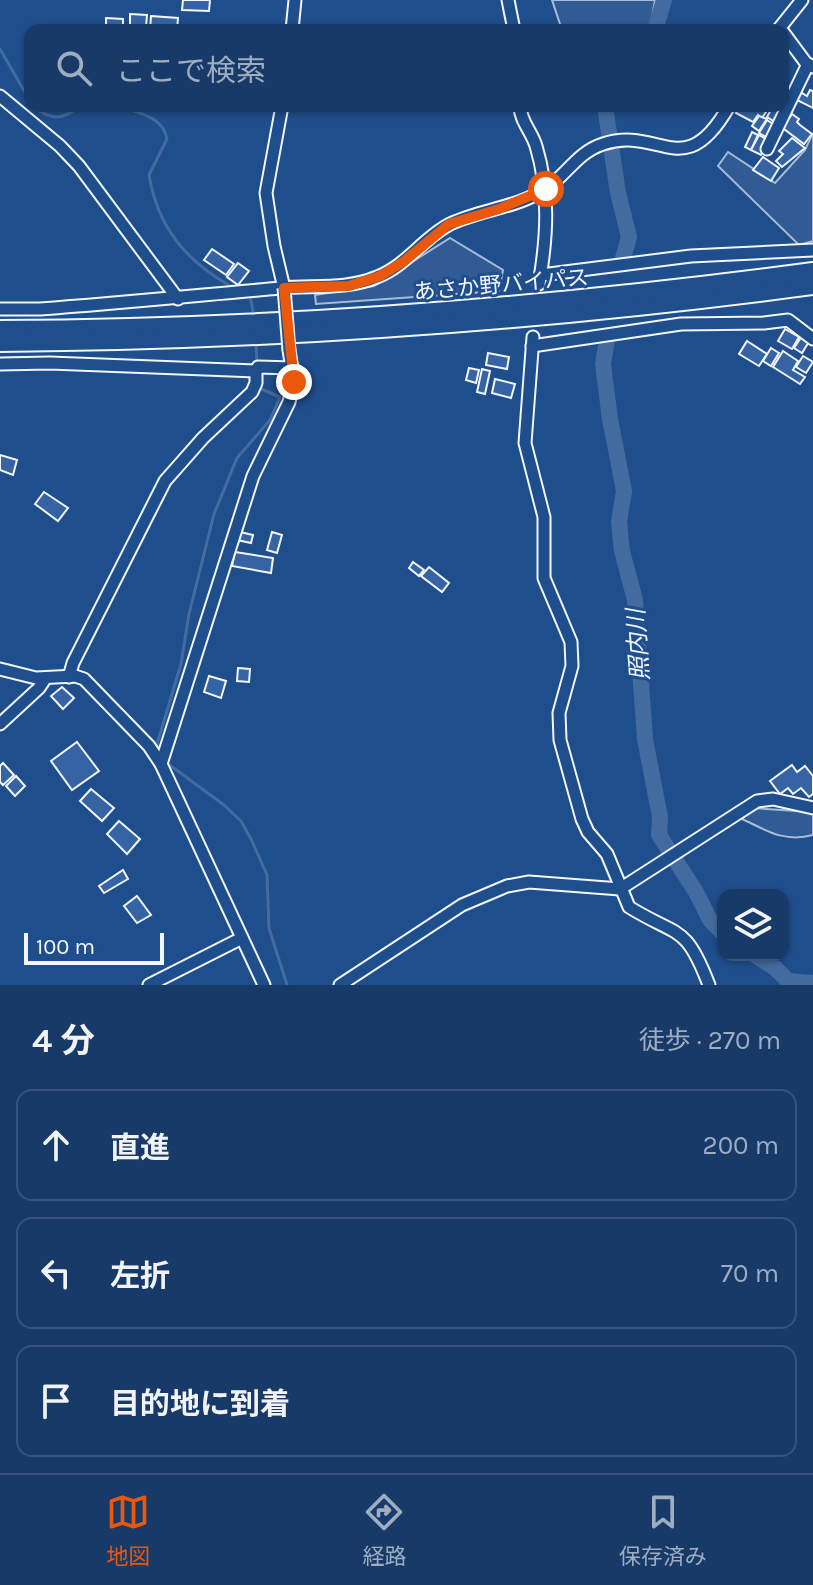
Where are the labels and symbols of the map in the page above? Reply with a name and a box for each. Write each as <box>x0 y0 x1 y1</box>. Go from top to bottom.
route start <box>528 171 564 207</box>
street label: あさか野バイパス <box>413 264 590 306</box>
route end <box>276 364 312 400</box>
water label: 照内川 <box>621 605 654 682</box>
scale bar <box>24 929 164 965</box>

